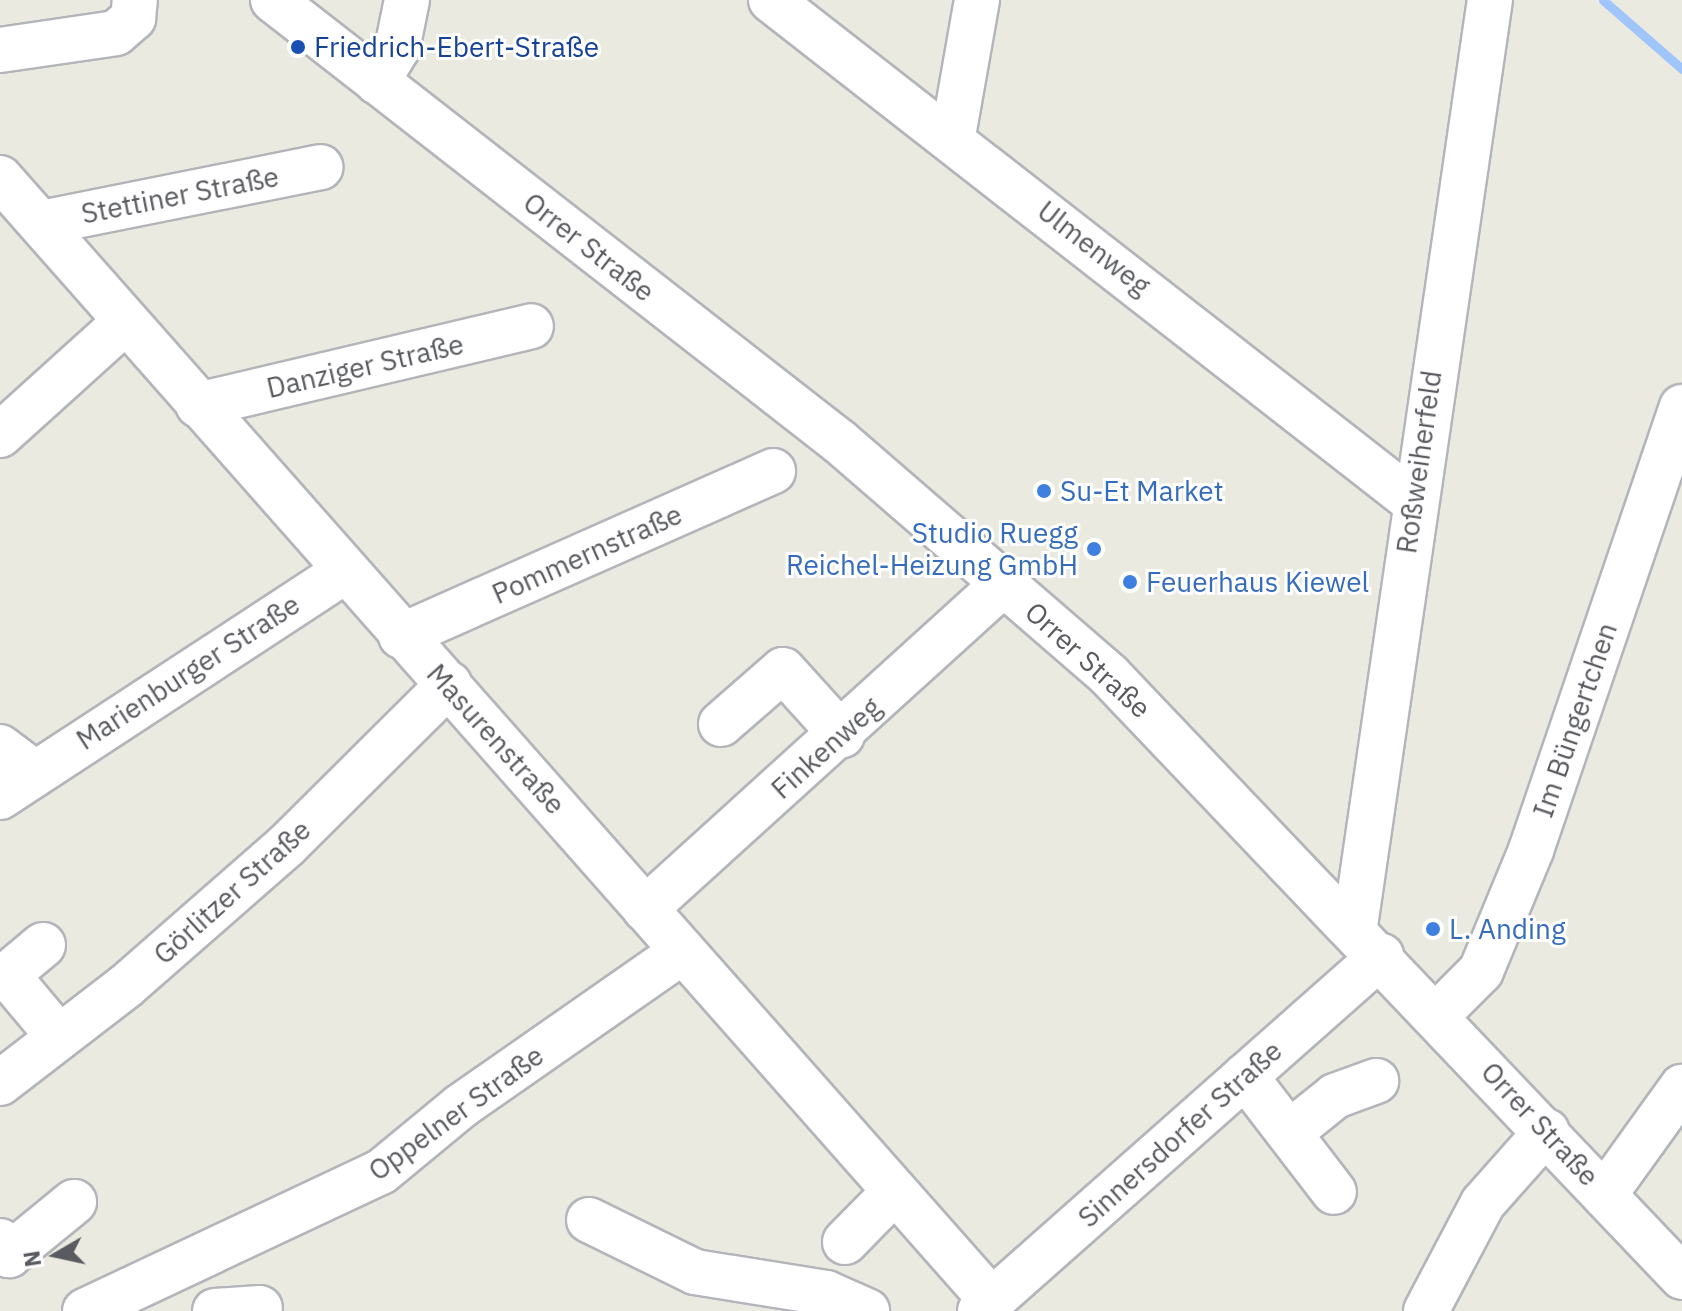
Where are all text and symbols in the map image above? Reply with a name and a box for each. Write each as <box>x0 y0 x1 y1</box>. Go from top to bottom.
place label: Friedrich-Ebert-Straße <box>314 30 599 64</box>
marker: Friedrich-Ebert-Straße <box>289 38 307 56</box>
street label: Stettiner Straße <box>78 159 282 231</box>
street label: Orrer Straße <box>517 185 661 309</box>
street label: Ulmenweg <box>1031 194 1157 302</box>
street label: Danziger Straße <box>263 327 467 405</box>
street label: Roßweiherfeld <box>1390 368 1448 556</box>
place label: Su-Et Market <box>1060 474 1224 508</box>
marker: Su-Et Market <box>1035 482 1053 500</box>
street label: Pommernstraße <box>487 497 687 611</box>
place label: Studio Ruegg Reichel-Heizung GmbH <box>786 516 1078 582</box>
marker: Studio Ruegg Reichel-Heizung GmbH <box>1085 540 1103 558</box>
place label: Feuerhaus Kiewel <box>1146 565 1369 599</box>
marker: Feuerhaus Kiewel <box>1121 573 1139 591</box>
street label: Marienburger Straße <box>70 587 306 757</box>
street label: Orrer Straße <box>1018 595 1158 725</box>
street label: Im Büngertchen <box>1526 618 1624 822</box>
street label: Masurenstraße <box>420 657 572 821</box>
street label: Finkenweg <box>764 690 888 806</box>
street label: Görlitzer Straße <box>147 813 317 971</box>
place label: L. Anding <box>1449 912 1566 946</box>
marker: L. Anding <box>1424 920 1442 938</box>
street label: Sinnersdorfer Straße <box>1071 1034 1289 1234</box>
street label: Oppelner Straße <box>362 1038 550 1188</box>
street label: Orrer Straße <box>1474 1055 1606 1193</box>
north arrow <box>16 1215 96 1295</box>
text: N <box>16 1249 47 1269</box>

